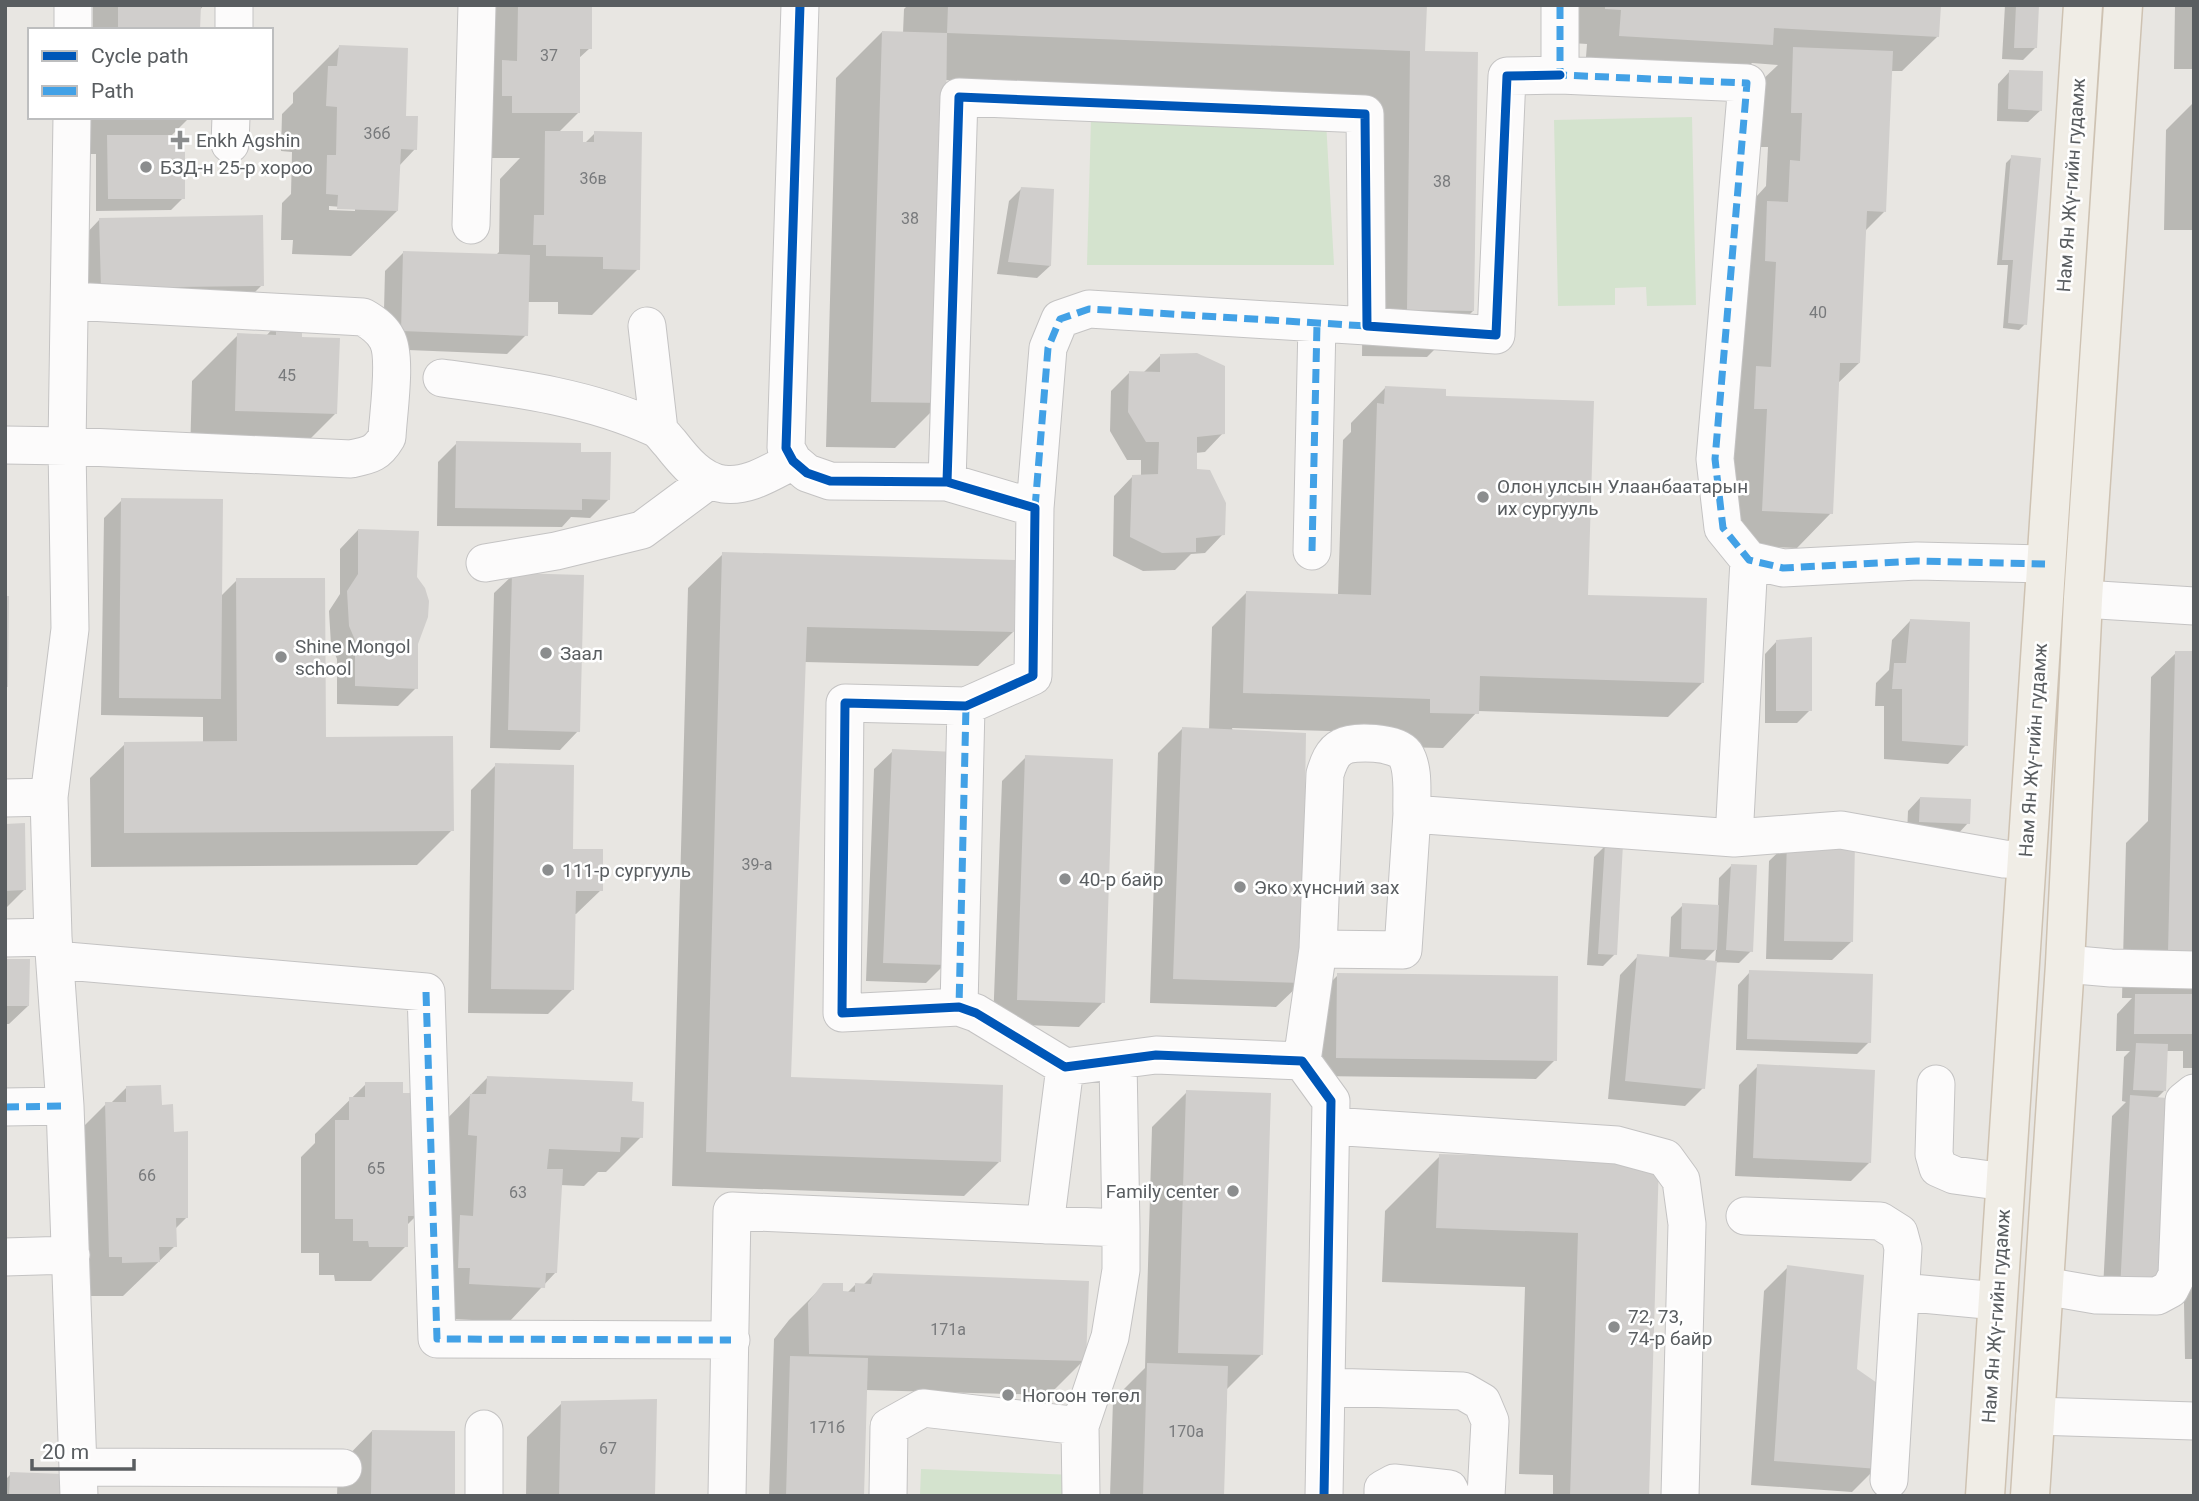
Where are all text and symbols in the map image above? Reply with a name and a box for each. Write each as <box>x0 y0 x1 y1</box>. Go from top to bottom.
legend <box>28 28 273 119</box>
text: Cycle path <box>91 44 189 68</box>
house number: 37 <box>540 46 558 65</box>
street label: Нам Ян Жү-гийн гудамж <box>2052 77 2090 293</box>
text: Path <box>91 79 134 103</box>
house number: 36б <box>364 124 391 143</box>
place label: Enkh Agshin <box>196 129 301 152</box>
marker: Enkh Agshin <box>170 130 190 150</box>
place label: БЗД-н 25-р хороо <box>160 156 313 179</box>
marker: БЗД-н 25-р хороо <box>138 159 154 175</box>
house number: 36в <box>579 169 607 188</box>
house number: 38 <box>1433 172 1451 191</box>
house number: 38 <box>901 209 919 228</box>
house number: 40 <box>1809 303 1827 322</box>
house number: 45 <box>278 366 296 385</box>
place label: Олон улсын Улаанбаатарын их сургууль <box>1497 475 1748 520</box>
marker: Олон улсын Улаанбаатарын их сургууль <box>1475 489 1491 505</box>
place label: Shine Mongol school <box>295 635 411 680</box>
place label: Заал <box>560 642 603 665</box>
street label: Нам Ян Жү-гийн гудамж <box>2014 642 2052 858</box>
marker: Заал <box>538 645 554 661</box>
marker: Shine Mongol school <box>273 649 289 665</box>
house number: 39-а <box>741 855 773 874</box>
place label: 111-р сургууль <box>562 859 691 882</box>
marker: 111-р сургууль <box>540 862 556 878</box>
place label: 40-р байр <box>1079 868 1163 891</box>
marker: 40-р байр <box>1057 871 1073 887</box>
place label: Эко хүнсний зах <box>1254 876 1400 899</box>
marker: Эко хүнсний зах <box>1232 879 1248 895</box>
house number: 65 <box>367 1159 385 1178</box>
house number: 66 <box>138 1166 156 1185</box>
place label: Family center <box>1106 1180 1220 1203</box>
house number: 63 <box>509 1183 527 1202</box>
marker: Family center <box>1225 1183 1241 1199</box>
street label: Нам Ян Жү-гийн гудамж <box>1977 1208 2015 1424</box>
place label: 72, 73, 74-р байр <box>1628 1305 1712 1350</box>
marker: 72, 73, 74-р байр <box>1606 1319 1622 1335</box>
house number: 171а <box>930 1320 966 1339</box>
place label: Ногоон төгөл <box>1022 1384 1140 1407</box>
marker: Ногоон төгөл <box>1000 1387 1016 1403</box>
house number: 171б <box>809 1418 845 1437</box>
house number: 170a <box>1168 1422 1204 1441</box>
scale bar <box>32 1428 133 1472</box>
house number: 67 <box>599 1439 617 1458</box>
text: 20 m <box>42 1440 89 1464</box>

